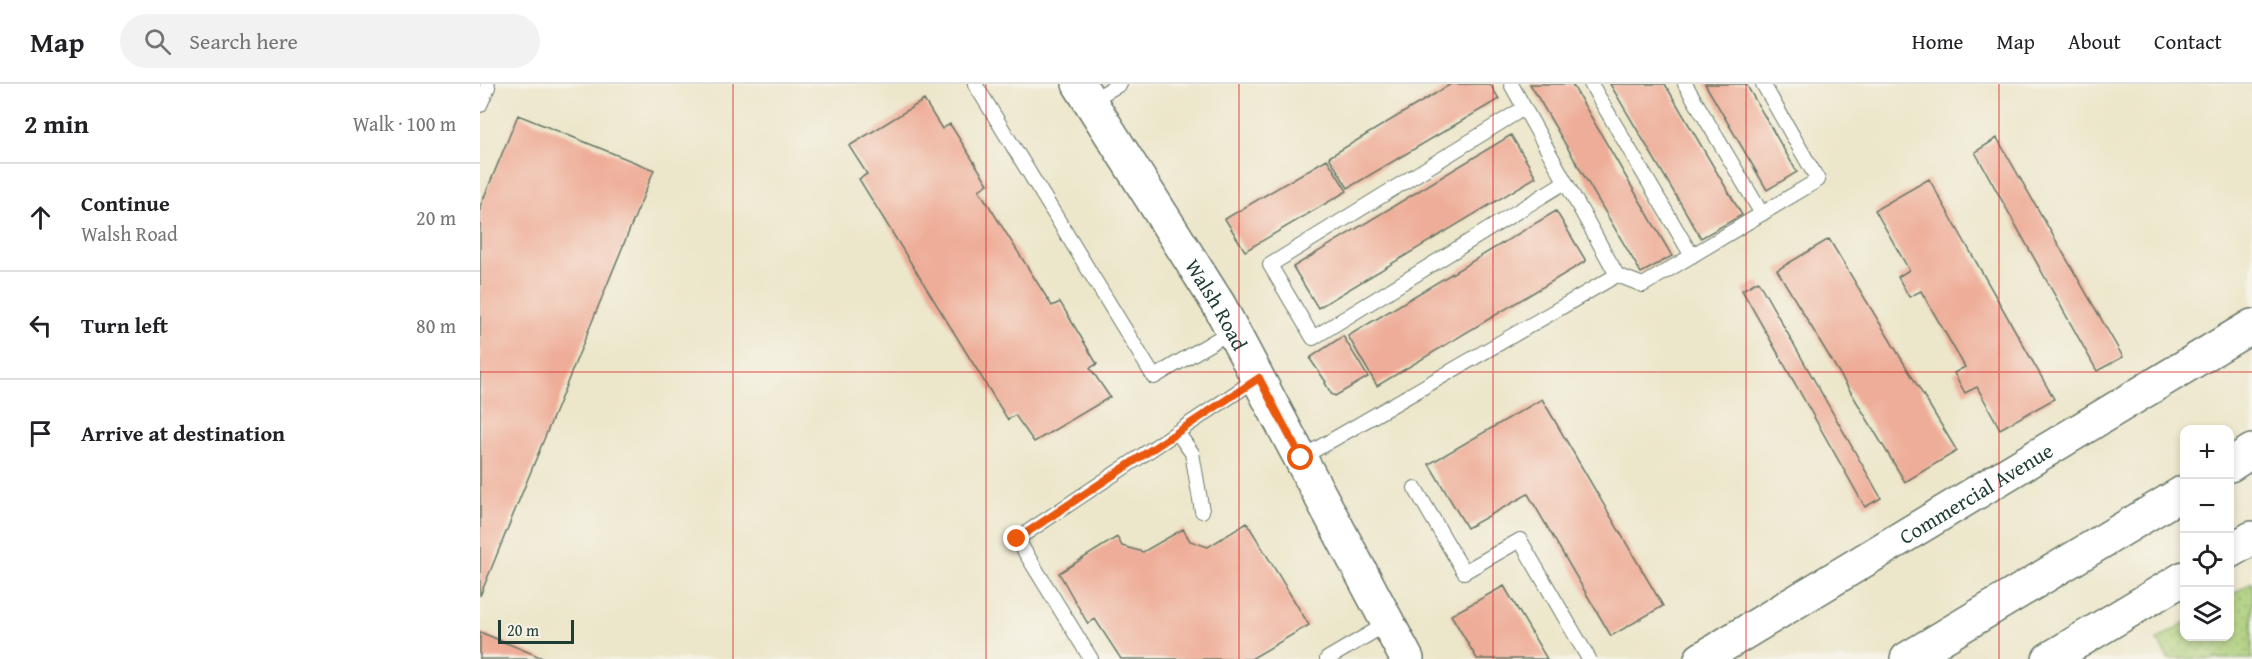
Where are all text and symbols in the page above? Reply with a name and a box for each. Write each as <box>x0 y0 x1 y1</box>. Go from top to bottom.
search box <box>120 14 540 68</box>
text: Map <box>30 21 84 62</box>
icon: search <box>141 25 174 58</box>
text: Search here <box>189 25 298 57</box>
text: Home <box>1912 26 1963 57</box>
text: Map <box>1996 26 2035 57</box>
text: About <box>2068 26 2121 57</box>
text: Contact <box>2154 26 2222 57</box>
text: 2 min <box>24 104 89 143</box>
text: Walk · 100 m <box>353 109 456 138</box>
text: Continue <box>81 187 170 219</box>
icon: ahead <box>24 201 57 234</box>
text: 20 m <box>416 203 456 232</box>
text: Walsh Road <box>81 219 178 248</box>
street label: Walsh Road <box>1178 252 1256 356</box>
icon: left <box>24 309 57 342</box>
text: Turn left <box>81 309 168 341</box>
text: 80 m <box>416 311 456 340</box>
icon: arrive <box>24 417 57 450</box>
text: Arrive at destination <box>81 417 285 449</box>
map controls <box>2180 425 2234 641</box>
button: + <box>2180 425 2234 479</box>
street label: Commercial Avenue <box>1893 434 2059 551</box>
route start <box>1287 444 1313 470</box>
button: − <box>2180 479 2234 533</box>
route end <box>1003 525 1029 551</box>
button: locate <box>2180 533 2234 587</box>
button: layers <box>2180 587 2234 641</box>
scale bar <box>498 617 574 644</box>
text: 20 m <box>507 618 539 642</box>

